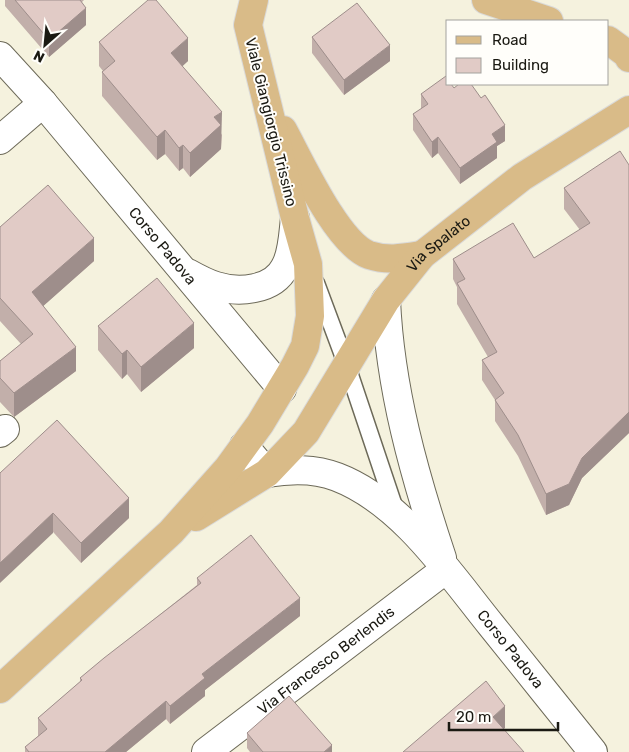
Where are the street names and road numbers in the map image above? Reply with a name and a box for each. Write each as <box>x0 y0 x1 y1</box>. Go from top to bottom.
street label: Viale Giangiorgio Trissino <box>241 36 301 208</box>
street label: Corso Padova <box>125 203 200 288</box>
street label: Via Spalato <box>403 212 474 276</box>
street label: Via Francesco Berlendis <box>254 602 398 718</box>
street label: Corso Padova <box>473 606 547 692</box>

